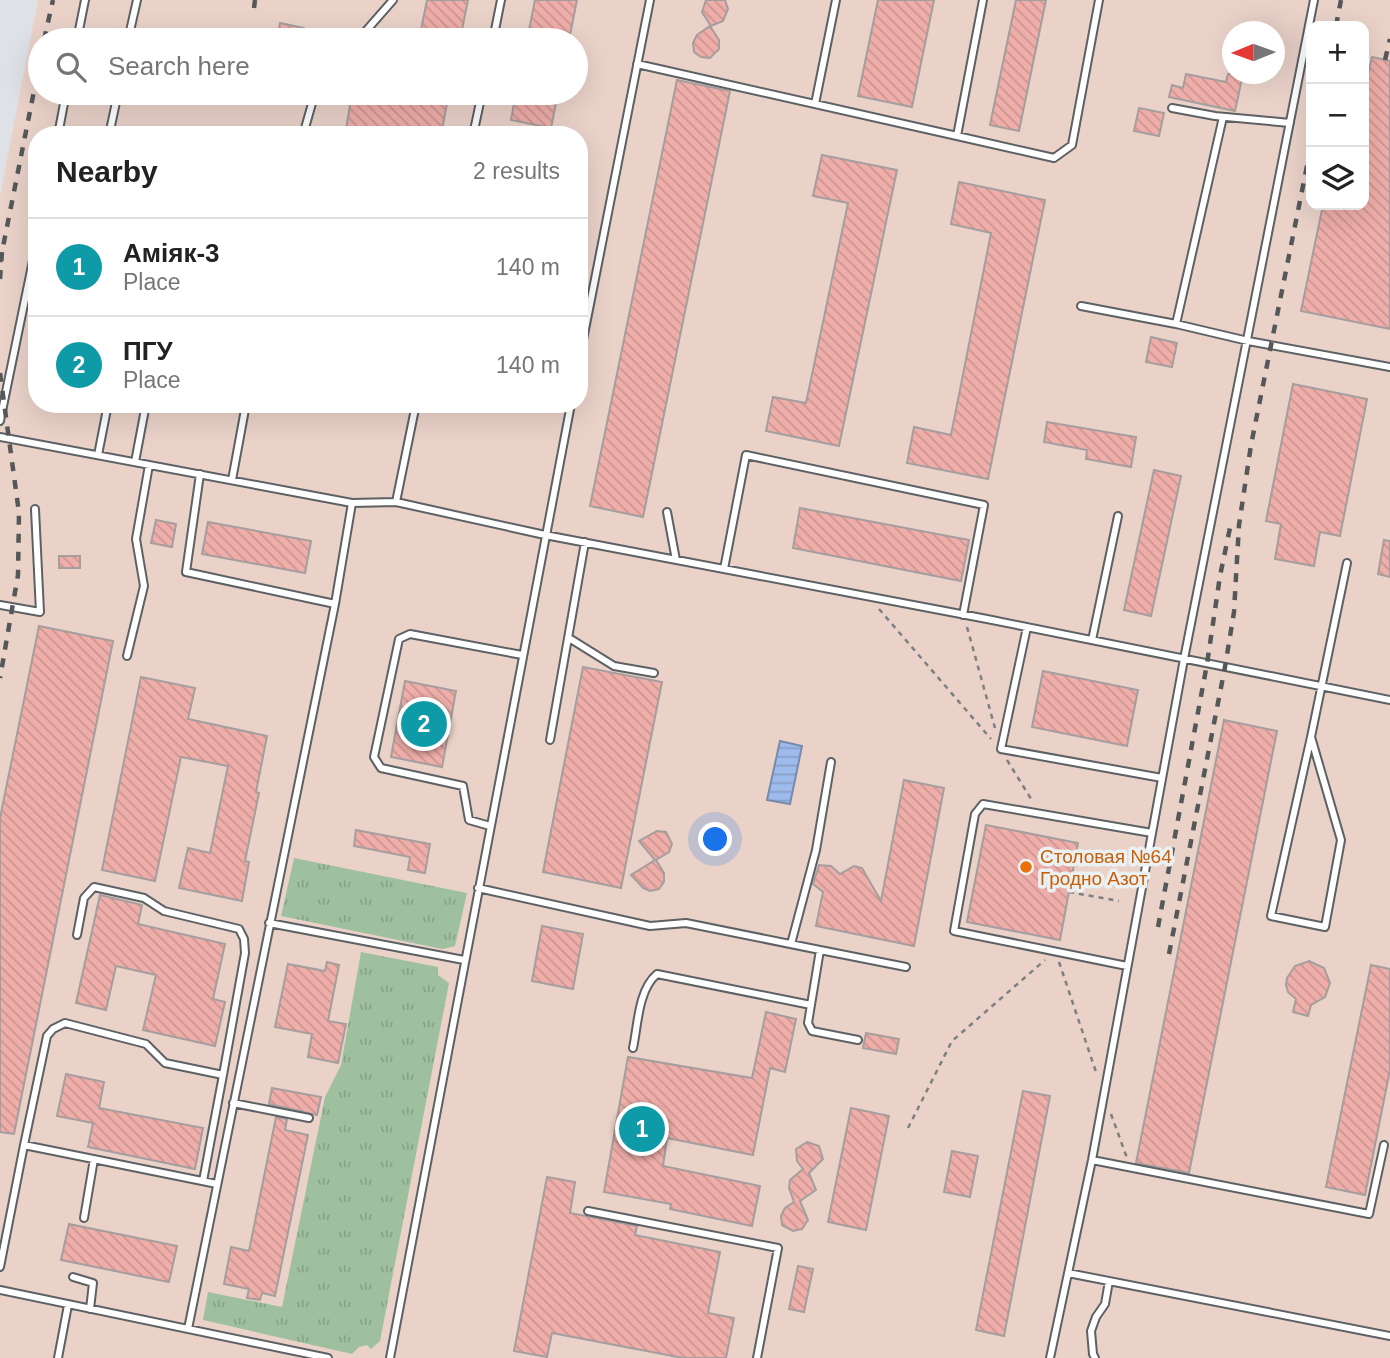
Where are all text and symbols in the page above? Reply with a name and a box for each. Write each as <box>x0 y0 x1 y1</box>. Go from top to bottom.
north arrow <box>1222 21 1285 84</box>
map controls <box>1306 21 1369 210</box>
button: + <box>1306 21 1369 84</box>
search box <box>28 28 588 105</box>
icon: search <box>52 48 90 86</box>
text: Search here <box>108 51 250 81</box>
button: − <box>1306 84 1369 147</box>
button: layers <box>1306 147 1369 210</box>
text: Nearby <box>56 155 158 188</box>
text: 2 results <box>473 158 560 184</box>
text: Аміяк-3 <box>123 238 220 268</box>
text: 1 <box>73 254 85 280</box>
text: 140 m <box>496 254 560 280</box>
text: Place <box>123 269 181 295</box>
text: ПГУ <box>123 336 173 366</box>
text: 2 <box>73 352 85 378</box>
text: 140 m <box>496 352 560 378</box>
text: Place <box>123 367 181 393</box>
pin: 2 <box>401 698 447 750</box>
your location <box>698 822 732 856</box>
place label: Столовая №64 Гродно Азот <box>1040 846 1172 889</box>
marker: Столовая №64 Гродно Азот <box>1018 859 1034 875</box>
pin: 1 <box>619 1103 665 1155</box>

